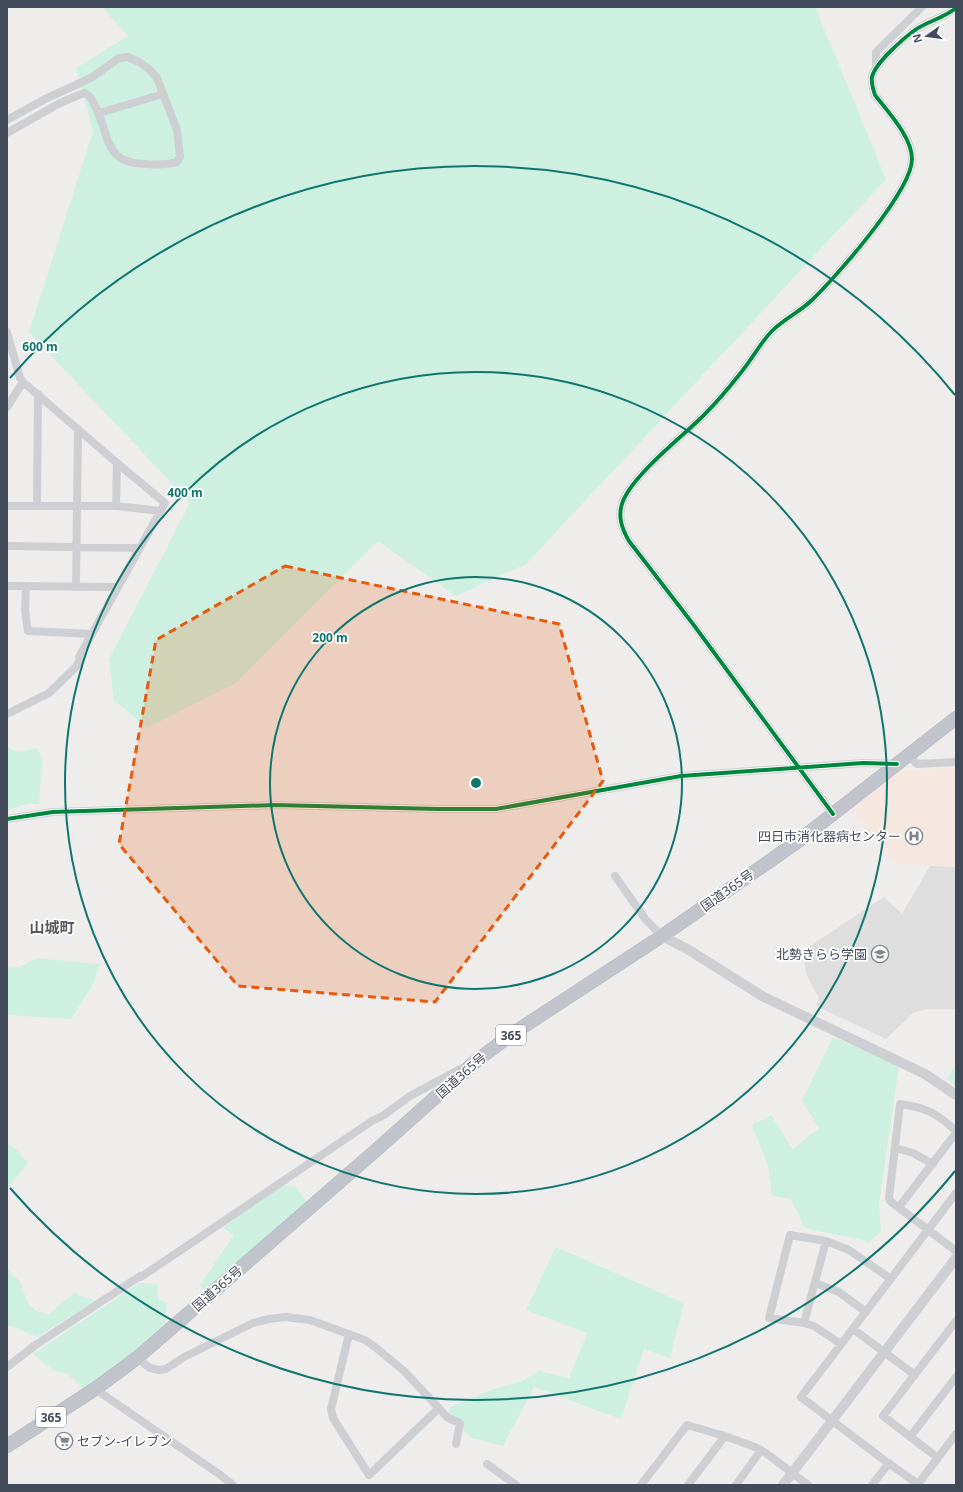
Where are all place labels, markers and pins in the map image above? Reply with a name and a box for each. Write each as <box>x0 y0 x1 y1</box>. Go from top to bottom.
centre of rings <box>469 776 483 790</box>
hospital icon: 四日市消化器病センター <box>904 826 924 846</box>
place label: 四日市消化器病センター <box>758 827 901 845</box>
school or university icon: 北勢きらら学園 <box>870 944 890 964</box>
place label: 北勢きらら学園 <box>776 945 867 963</box>
supermarket icon: セブン-イレブン <box>54 1431 74 1451</box>
place label: セブン-イレブン <box>77 1432 172 1450</box>

